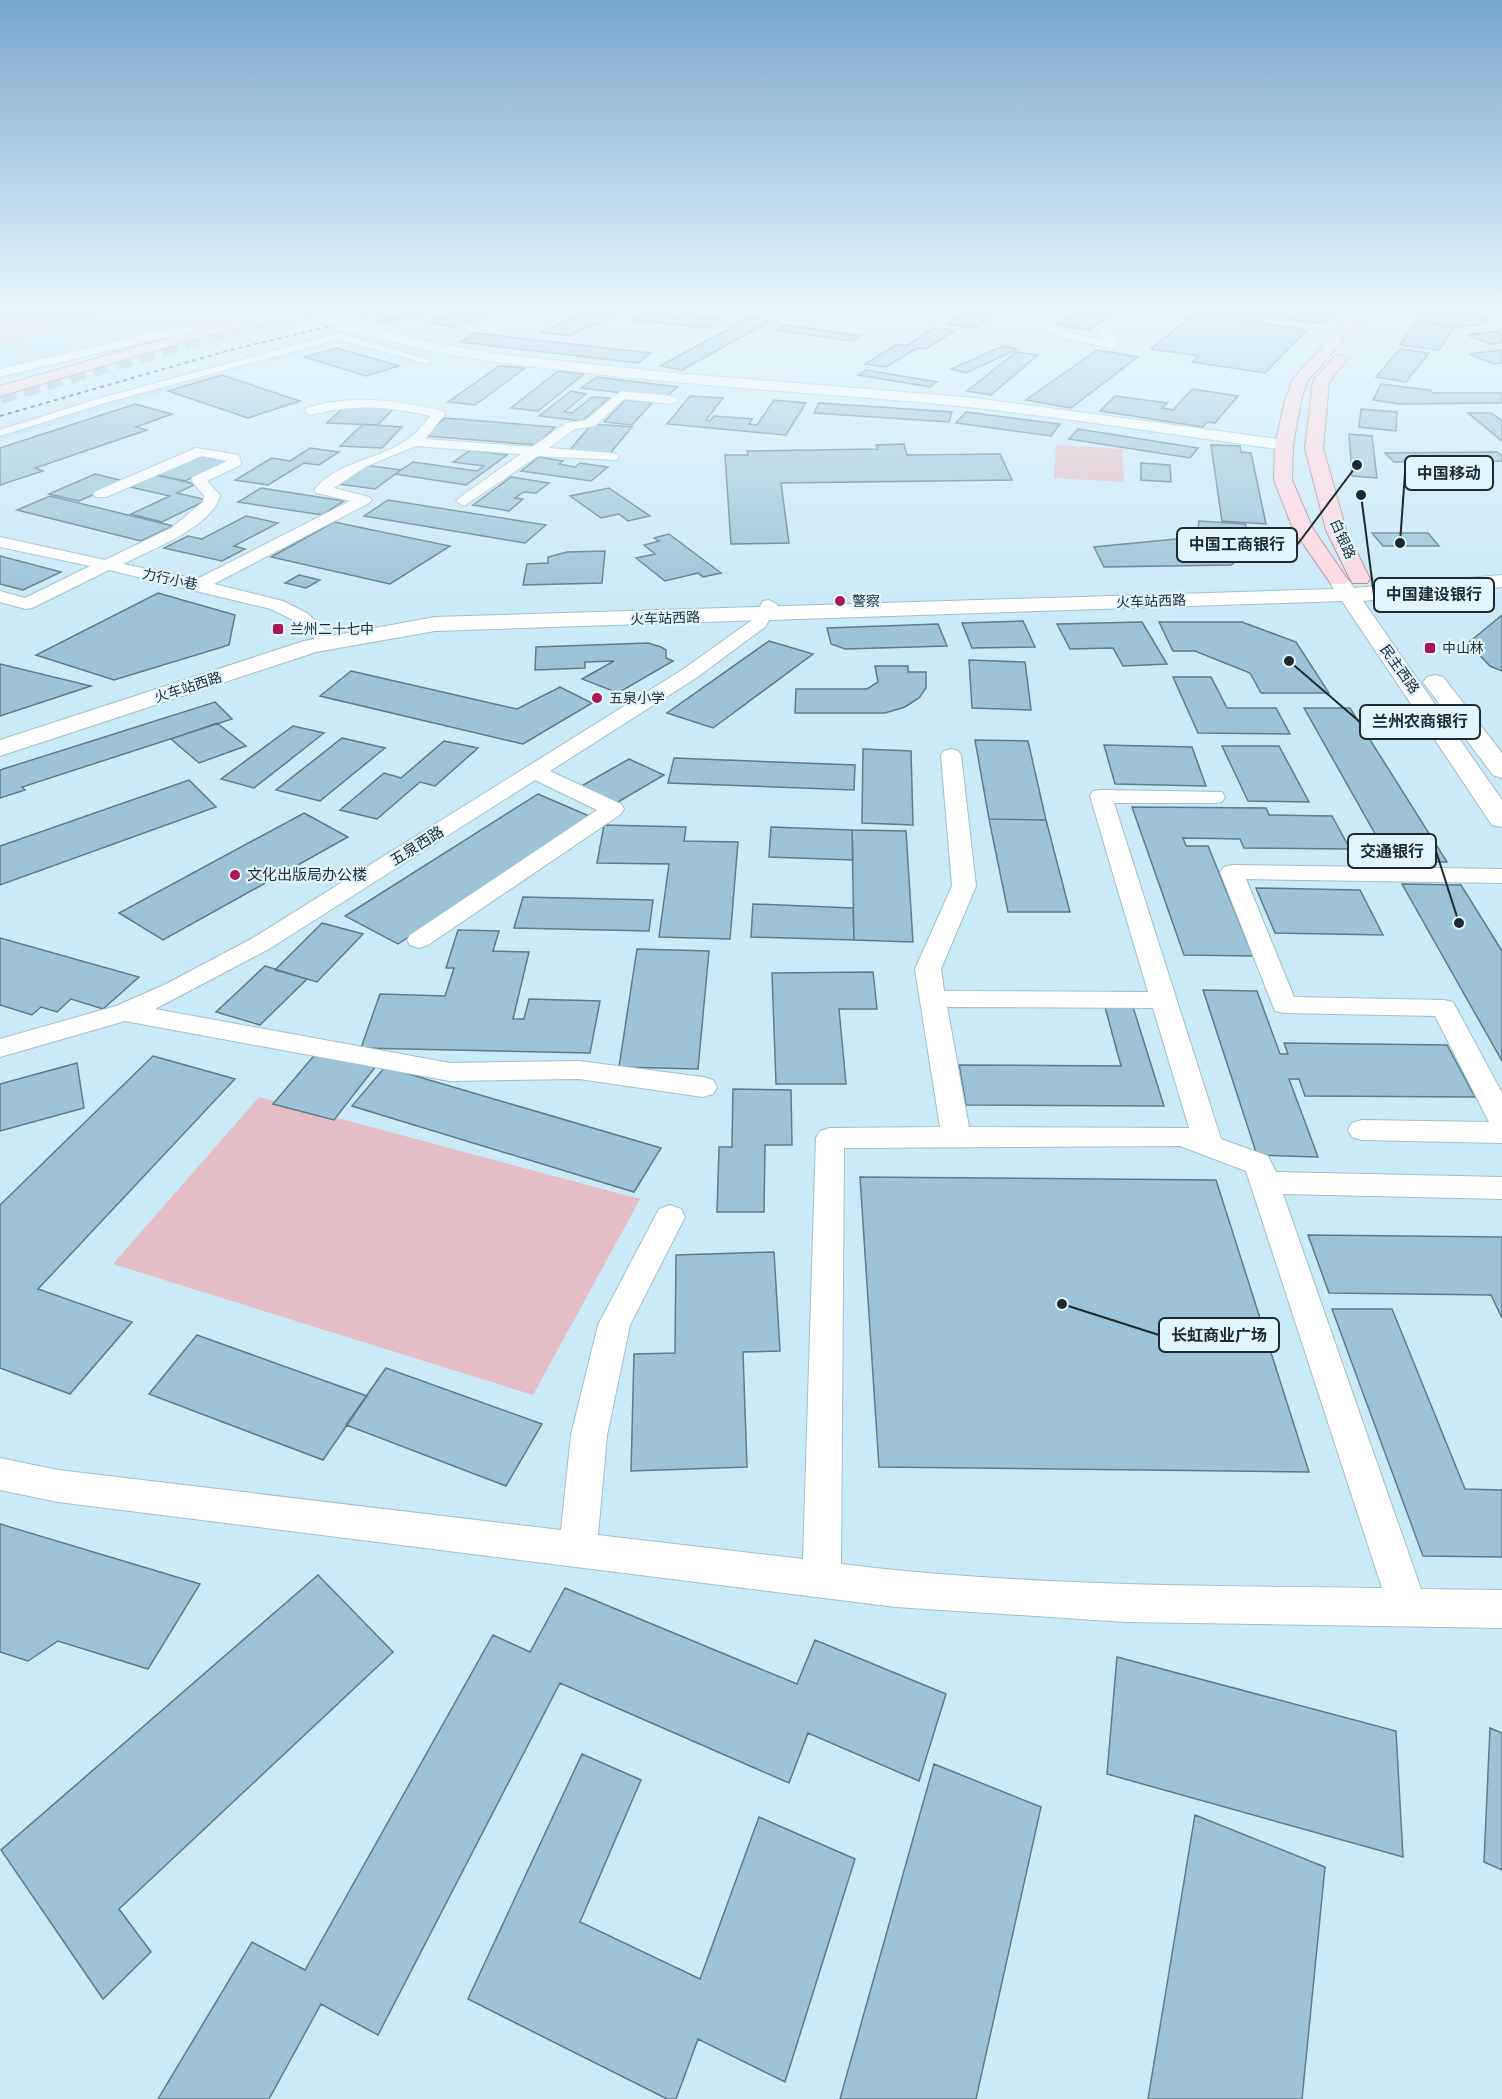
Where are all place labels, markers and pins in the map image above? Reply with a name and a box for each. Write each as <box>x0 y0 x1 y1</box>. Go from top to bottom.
callout: 中国移动 <box>1405 456 1493 490</box>
callout: 中国工商银行 <box>1177 528 1297 562</box>
callout: 中国建设银行 <box>1374 578 1494 612</box>
place label: 警察 <box>852 592 880 610</box>
marker: 警察 <box>833 594 847 608</box>
place label: 兰州二十七中 <box>290 620 374 638</box>
marker: 兰州二十七中 <box>271 622 285 636</box>
place label: 中山林 <box>1442 639 1484 657</box>
marker: 中山林 <box>1423 641 1437 655</box>
place label: 五泉小学 <box>609 689 665 707</box>
marker: 五泉小学 <box>590 691 604 705</box>
callout: 兰州农商银行 <box>1360 705 1480 739</box>
callout: 交通银行 <box>1348 834 1436 868</box>
place label: 文化出版局办公楼 <box>247 865 367 884</box>
marker: 文化出版局办公楼 <box>228 868 242 882</box>
callout: 长虹商业广场 <box>1159 1318 1279 1352</box>

